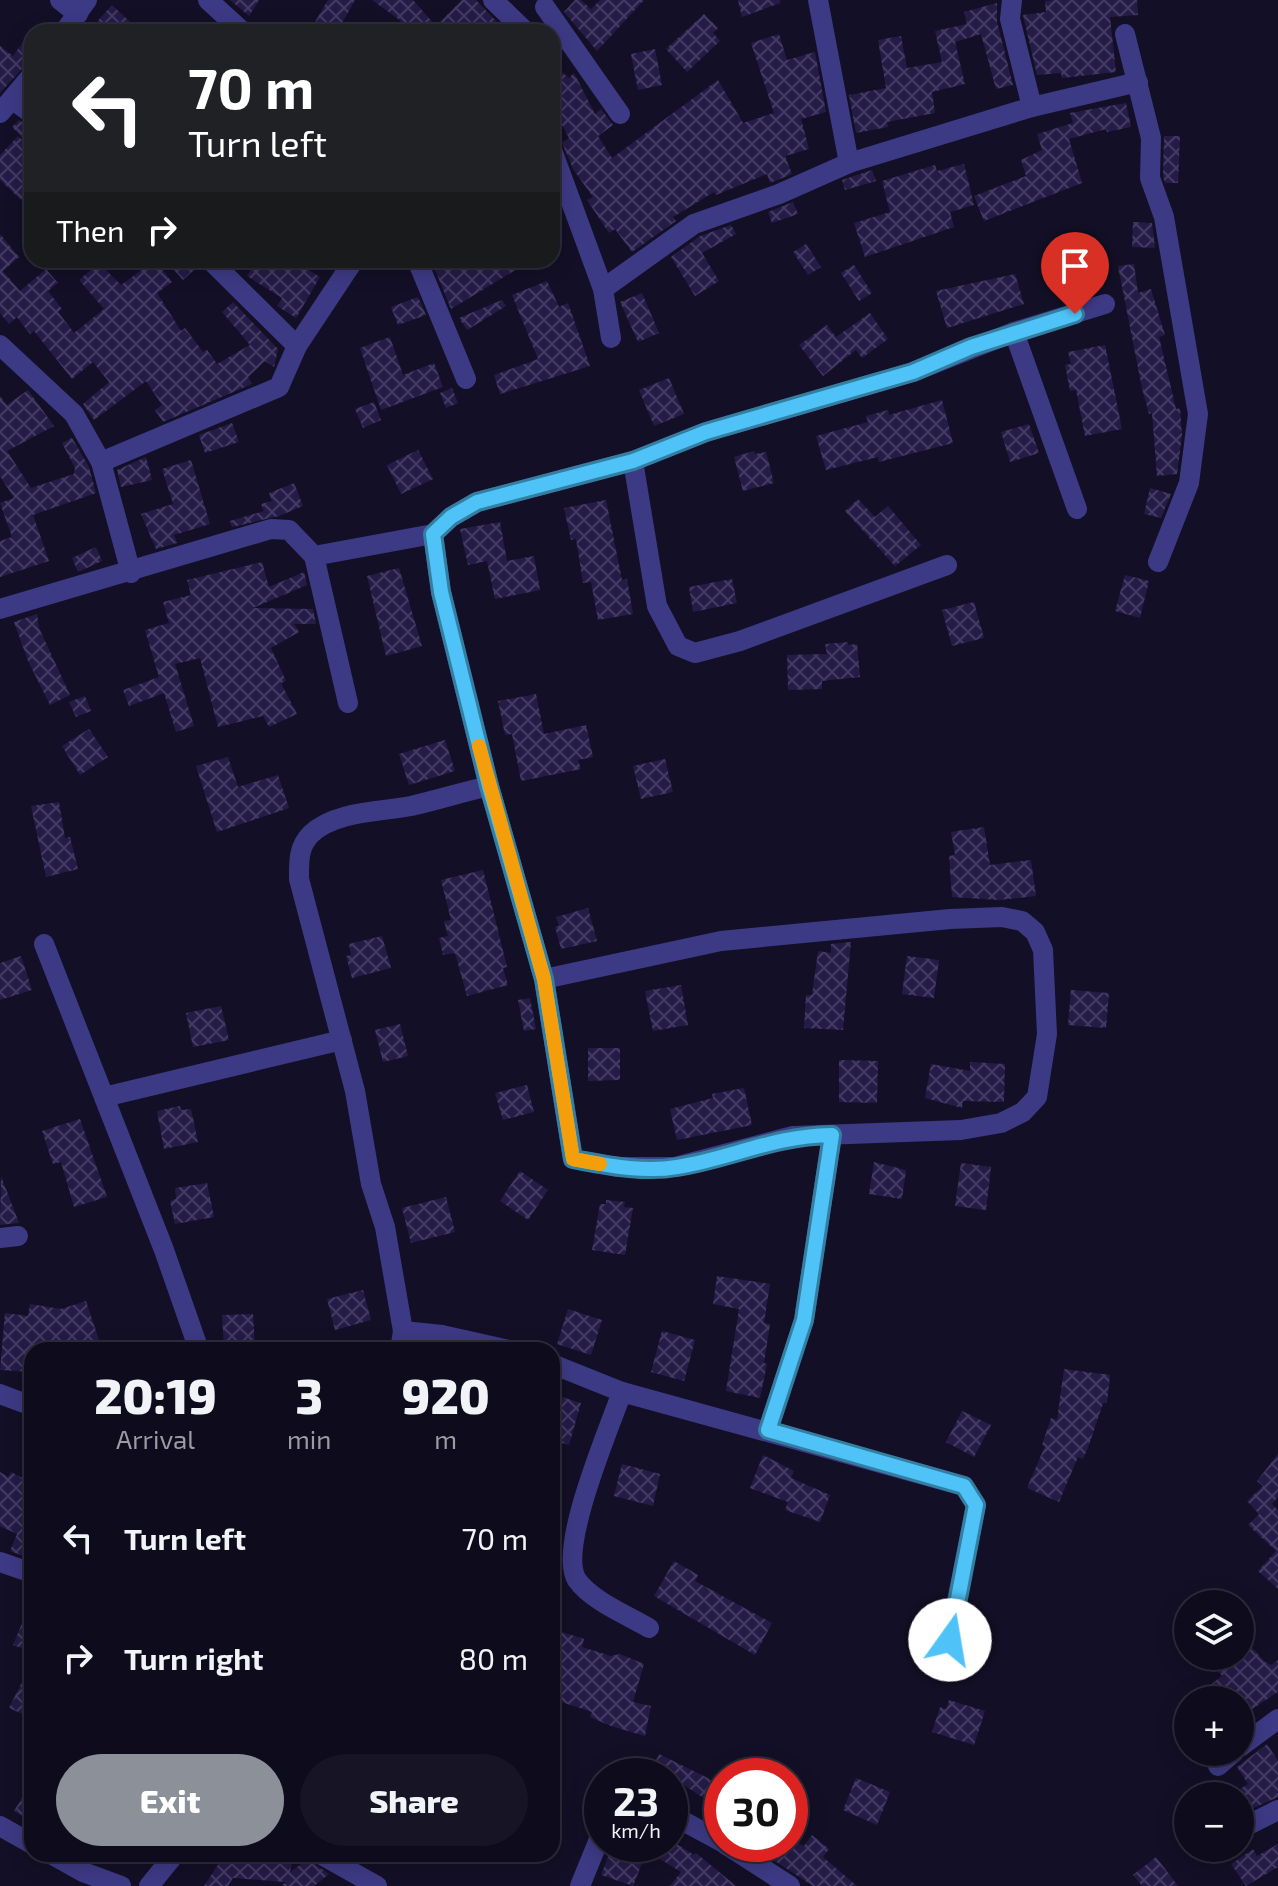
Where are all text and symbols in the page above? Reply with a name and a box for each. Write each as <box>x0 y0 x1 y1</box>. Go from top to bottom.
text: 70 m <box>188 53 314 120</box>
icon: left <box>56 56 160 160</box>
text: Turn left <box>188 121 327 164</box>
icon: right <box>140 208 184 252</box>
text: Then <box>56 212 124 248</box>
pin <box>1041 232 1109 314</box>
icon: arrive <box>1053 244 1097 288</box>
text: 20:19 <box>94 1366 217 1424</box>
text: 3 <box>295 1366 323 1424</box>
text: 920 <box>402 1366 490 1424</box>
text: Arrival <box>116 1423 195 1454</box>
text: min <box>287 1423 331 1454</box>
text: m <box>434 1423 457 1454</box>
icon: left <box>56 1516 100 1560</box>
text: Turn left <box>124 1520 246 1556</box>
text: 70 m <box>462 1520 528 1556</box>
map controls <box>1174 1590 1254 1862</box>
button: layers <box>1174 1590 1254 1670</box>
position arrow <box>908 1598 992 1682</box>
icon: right <box>56 1636 100 1680</box>
text: Turn right <box>124 1640 264 1676</box>
text: 80 m <box>459 1640 528 1676</box>
button: + <box>1174 1686 1254 1766</box>
button: Exit <box>56 1754 284 1846</box>
button: Share <box>300 1754 528 1846</box>
speed limit sign: 30 <box>704 1758 808 1862</box>
text: 23 <box>613 1776 659 1824</box>
button: − <box>1174 1782 1254 1862</box>
text: km/h <box>611 1818 661 1842</box>

